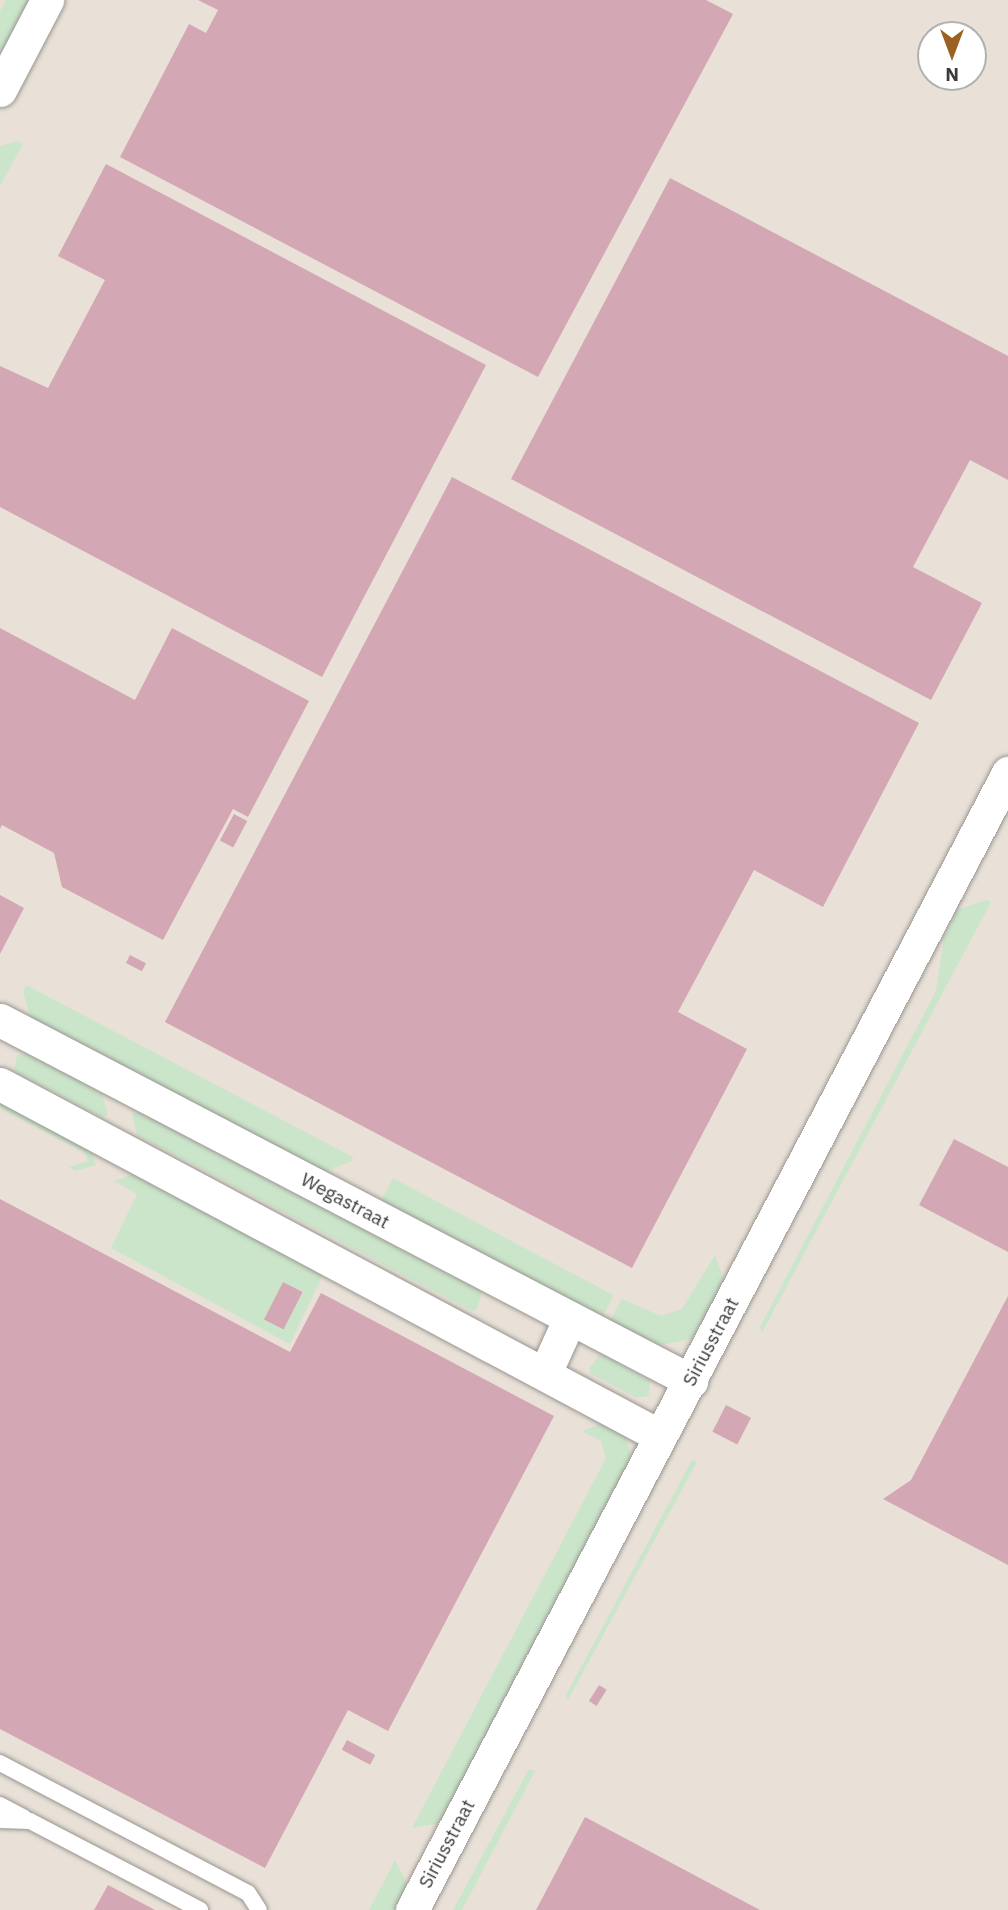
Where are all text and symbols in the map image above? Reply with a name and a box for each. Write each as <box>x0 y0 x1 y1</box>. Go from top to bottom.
north arrow <box>917 21 987 91</box>
text: N <box>945 63 959 87</box>
street label: Wegastraat <box>297 1168 393 1234</box>
street label: Siriusstraat <box>678 1294 744 1390</box>
street label: Siriusstraat <box>414 1796 480 1892</box>

